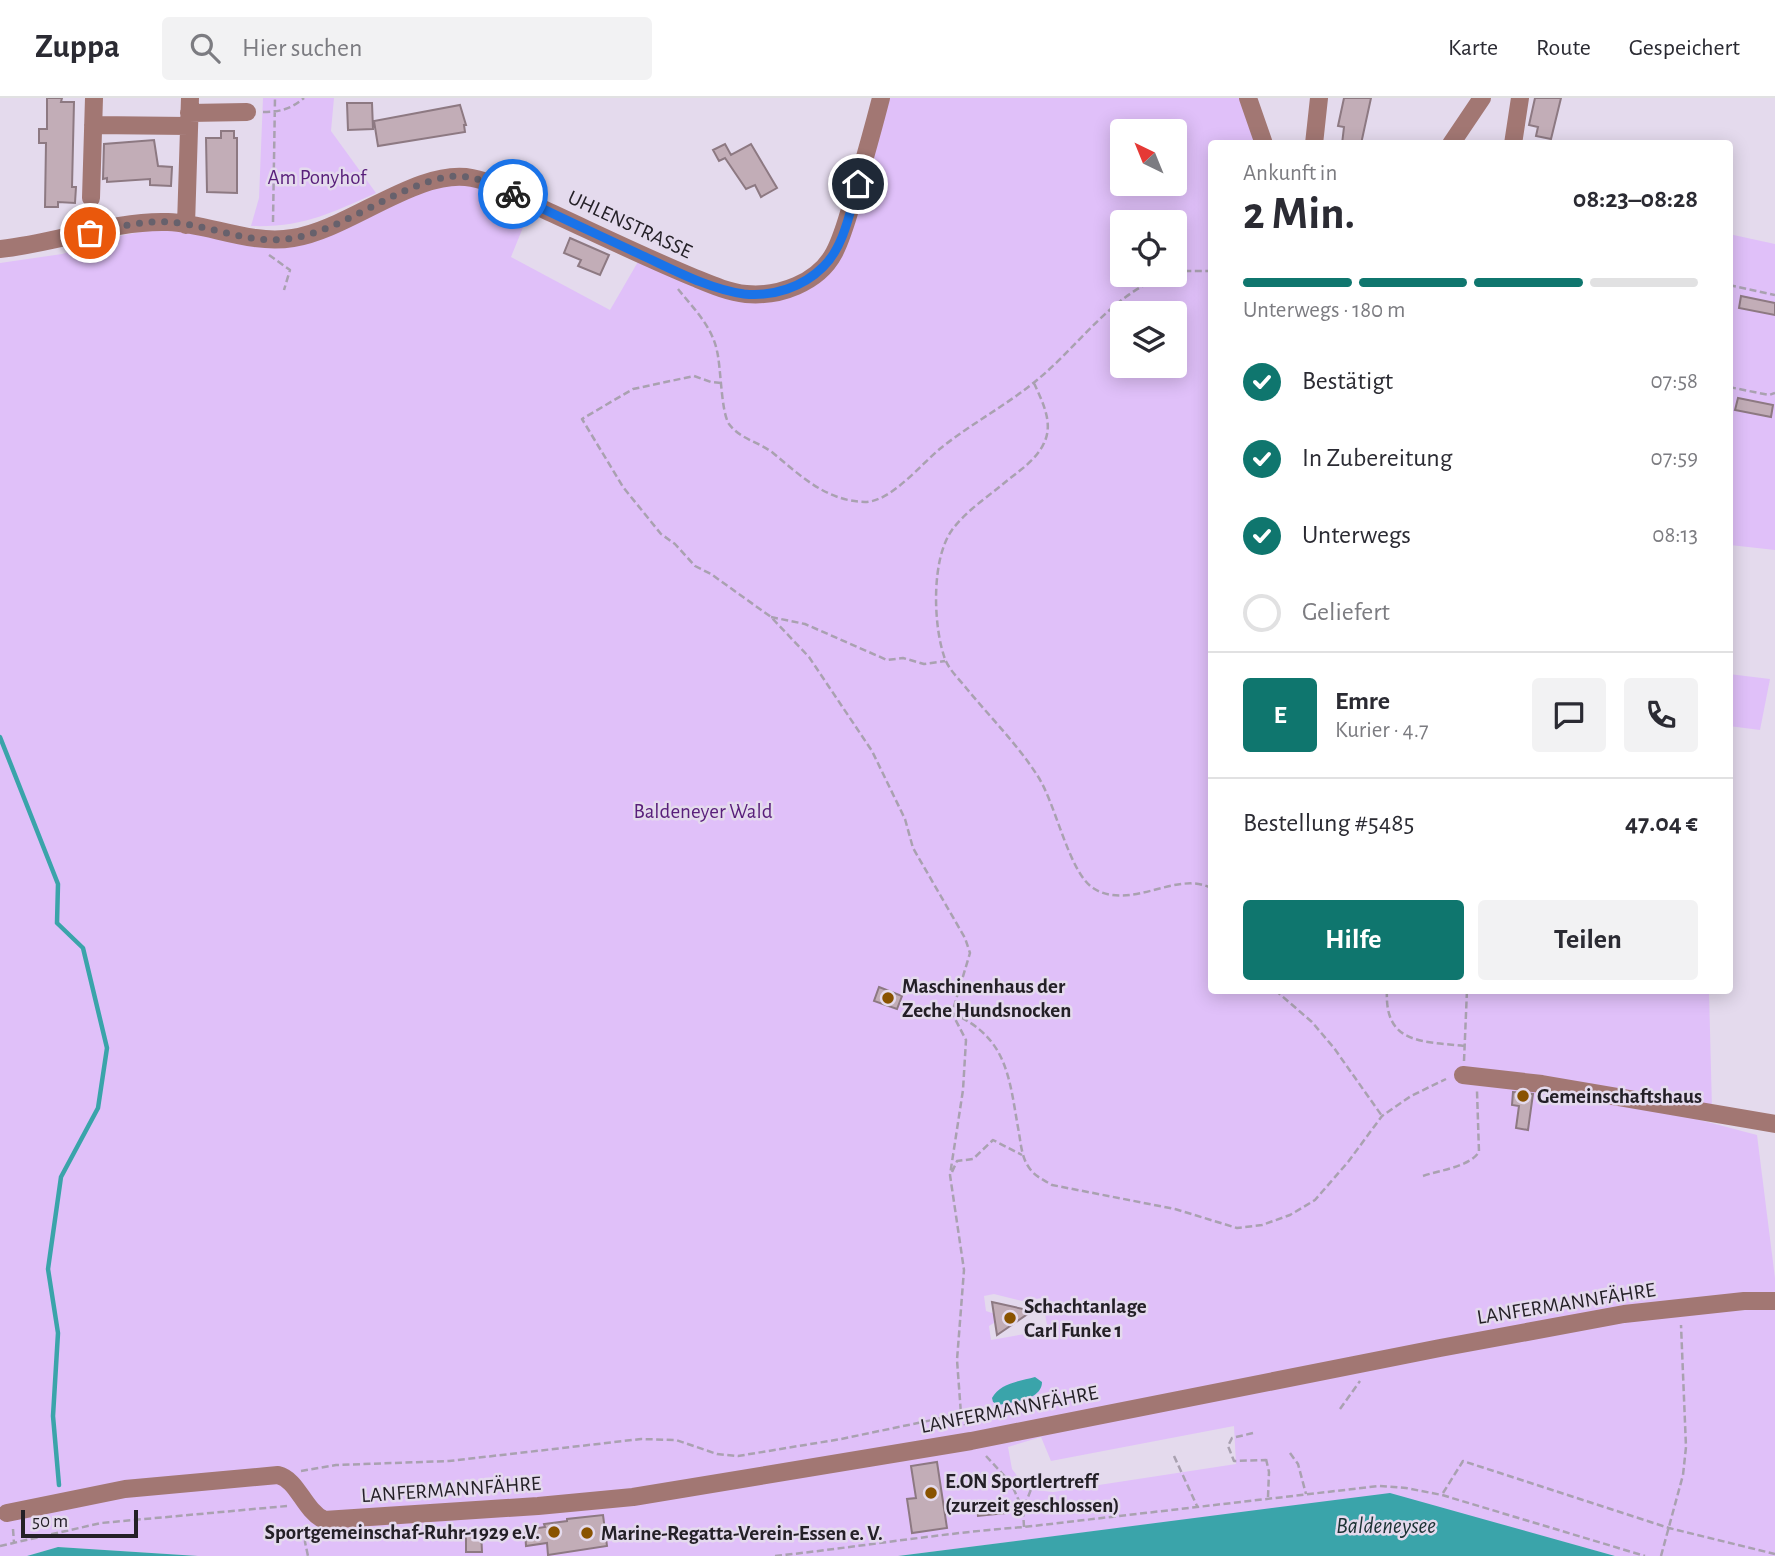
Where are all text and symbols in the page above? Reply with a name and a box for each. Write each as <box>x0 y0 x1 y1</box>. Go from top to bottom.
search box <box>162 17 652 80</box>
icon: search <box>186 29 224 67</box>
text: Zuppa <box>35 31 120 64</box>
text: Hier suchen <box>242 35 362 61</box>
text: Karte <box>1448 36 1498 60</box>
text: Route <box>1536 36 1591 60</box>
text: Gespeichert <box>1629 36 1740 60</box>
north arrow <box>1110 119 1186 196</box>
map controls <box>1110 119 1187 378</box>
pin <box>828 154 888 214</box>
courier <box>478 159 548 229</box>
text: Ankunft in <box>1243 162 1337 185</box>
icon: home <box>839 165 877 203</box>
park label: Am Ponyhof <box>268 167 368 188</box>
icon: bike <box>494 175 532 213</box>
text: 08:23–08:28 <box>1573 186 1698 212</box>
street label: UHLENSTRASSE <box>564 187 695 262</box>
text: 2 Min. <box>1243 191 1355 237</box>
pin <box>60 203 120 263</box>
button: locate <box>1110 210 1187 287</box>
icon: bag <box>71 214 109 252</box>
text: Unterwegs · 180 m <box>1243 299 1405 322</box>
button: layers <box>1110 301 1187 378</box>
icon: check <box>1243 363 1281 401</box>
text: Bestätigt <box>1302 368 1393 394</box>
text: 07:58 <box>1650 370 1698 393</box>
icon: check <box>1243 440 1281 478</box>
text: In Zubereitung <box>1302 445 1452 471</box>
text: 07:59 <box>1651 447 1698 470</box>
icon: check <box>1243 517 1281 555</box>
text: Unterwegs <box>1302 522 1411 548</box>
text: 08:13 <box>1652 524 1698 547</box>
text: Geliefert <box>1302 599 1390 625</box>
button: chat <box>1532 678 1606 752</box>
button: phone <box>1624 678 1698 752</box>
text: Emre <box>1335 688 1390 714</box>
text: E <box>1273 702 1287 728</box>
text: Kurier · 4.7 <box>1335 719 1429 742</box>
park label: Baldeneyer Wald <box>633 801 773 822</box>
text: Bestellung #5485 <box>1243 810 1414 836</box>
text: 47.04 € <box>1625 810 1698 836</box>
button: Hilfe <box>1243 900 1464 980</box>
button: Teilen <box>1478 900 1698 980</box>
place label: Maschinenhaus der Zeche Hundsnocken <box>902 976 1071 1021</box>
marker: Maschinenhaus der Zeche Hundsnocken <box>880 990 896 1006</box>
place label: Gemeinschaftshaus <box>1537 1086 1702 1107</box>
marker: Gemeinschaftshaus <box>1515 1088 1531 1104</box>
street label: LANFERMANNFÄHRE <box>1475 1278 1657 1328</box>
place label: Schachtanlage Carl Funke 1 <box>1024 1296 1147 1341</box>
marker: Schachtanlage Carl Funke 1 <box>1002 1310 1018 1326</box>
street label: LANFERMANNFÄHRE <box>918 1381 1100 1437</box>
place label: E.ON Sportlertreff (zurzeit geschlossen) <box>945 1471 1120 1516</box>
street label: LANFERMANNFÄHRE <box>360 1472 542 1506</box>
marker: E.ON Sportlertreff (zurzeit geschlossen) <box>923 1485 939 1501</box>
scale bar <box>21 1507 138 1539</box>
text: 50 m <box>32 1512 68 1531</box>
water label: Baldeneysee <box>1336 1515 1436 1538</box>
place label: Sportgemeinschaf-Ruhr-1929 e.V. <box>264 1522 540 1543</box>
place label: Marine-Regatta-Verein-Essen e. V. <box>601 1523 883 1544</box>
marker: Sportgemeinschaf-Ruhr-1929 e.V. <box>546 1524 562 1540</box>
marker: Marine-Regatta-Verein-Essen e. V. <box>579 1525 595 1541</box>

